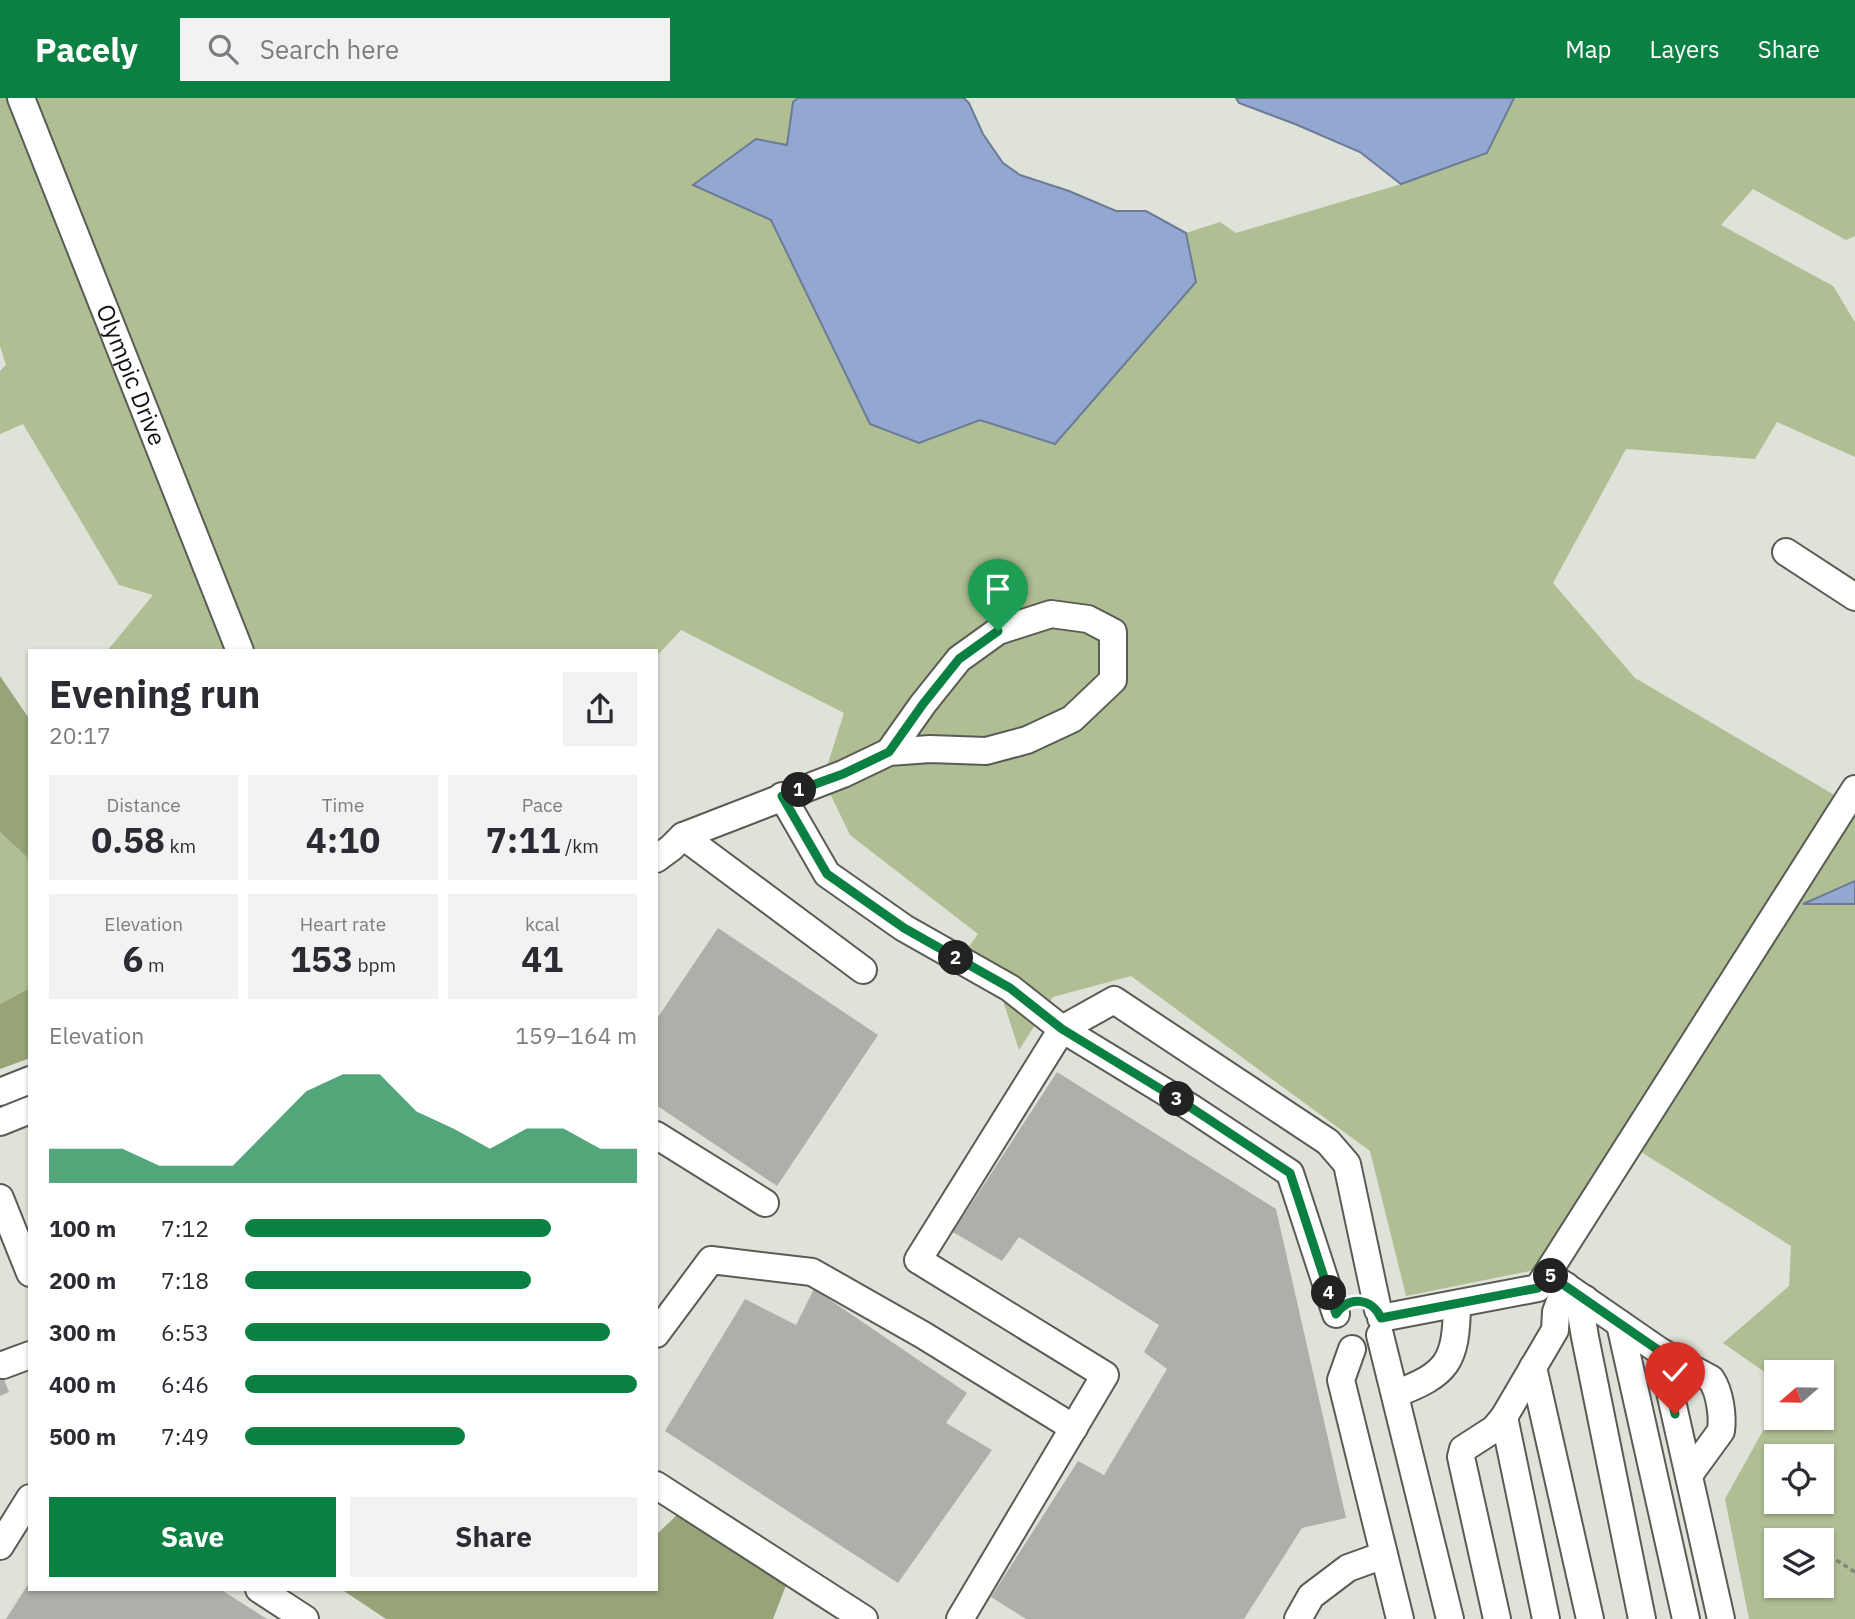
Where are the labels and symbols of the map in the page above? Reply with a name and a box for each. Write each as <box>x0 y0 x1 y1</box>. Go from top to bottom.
street label: Olympic Drive <box>89 299 174 450</box>
pin <box>968 559 1028 631</box>
pin: 1 <box>782 772 816 808</box>
pin: 2 <box>939 940 974 976</box>
pin: 3 <box>1160 1082 1194 1116</box>
pin: 5 <box>1534 1258 1568 1294</box>
pin: 4 <box>1312 1276 1346 1310</box>
pin <box>1645 1342 1705 1414</box>
north arrow <box>1764 1360 1834 1430</box>

